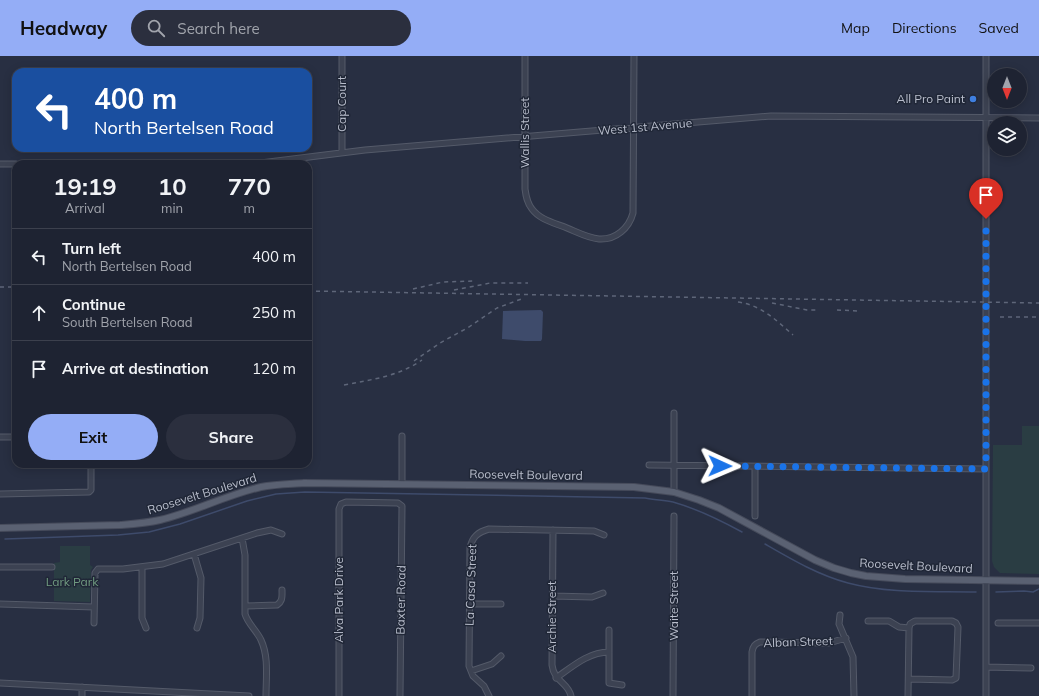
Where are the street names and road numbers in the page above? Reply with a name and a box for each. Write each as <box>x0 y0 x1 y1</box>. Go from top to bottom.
street label: Cap Court <box>334 76 349 132</box>
street label: Wallis Street <box>517 98 532 168</box>
street label: West 1st Avenue <box>597 115 693 138</box>
street label: Roosevelt Boulevard <box>469 466 583 483</box>
street label: Roosevelt Boulevard <box>145 470 258 517</box>
street label: La Casa Street <box>462 544 479 626</box>
street label: Roosevelt Boulevard <box>859 555 973 576</box>
street label: Alva Park Drive <box>331 557 346 643</box>
street label: Baxter Road <box>392 565 409 635</box>
street label: Waite Street <box>666 571 681 641</box>
street label: Archie Street <box>544 581 559 653</box>
street label: Alban Street <box>763 633 833 650</box>

